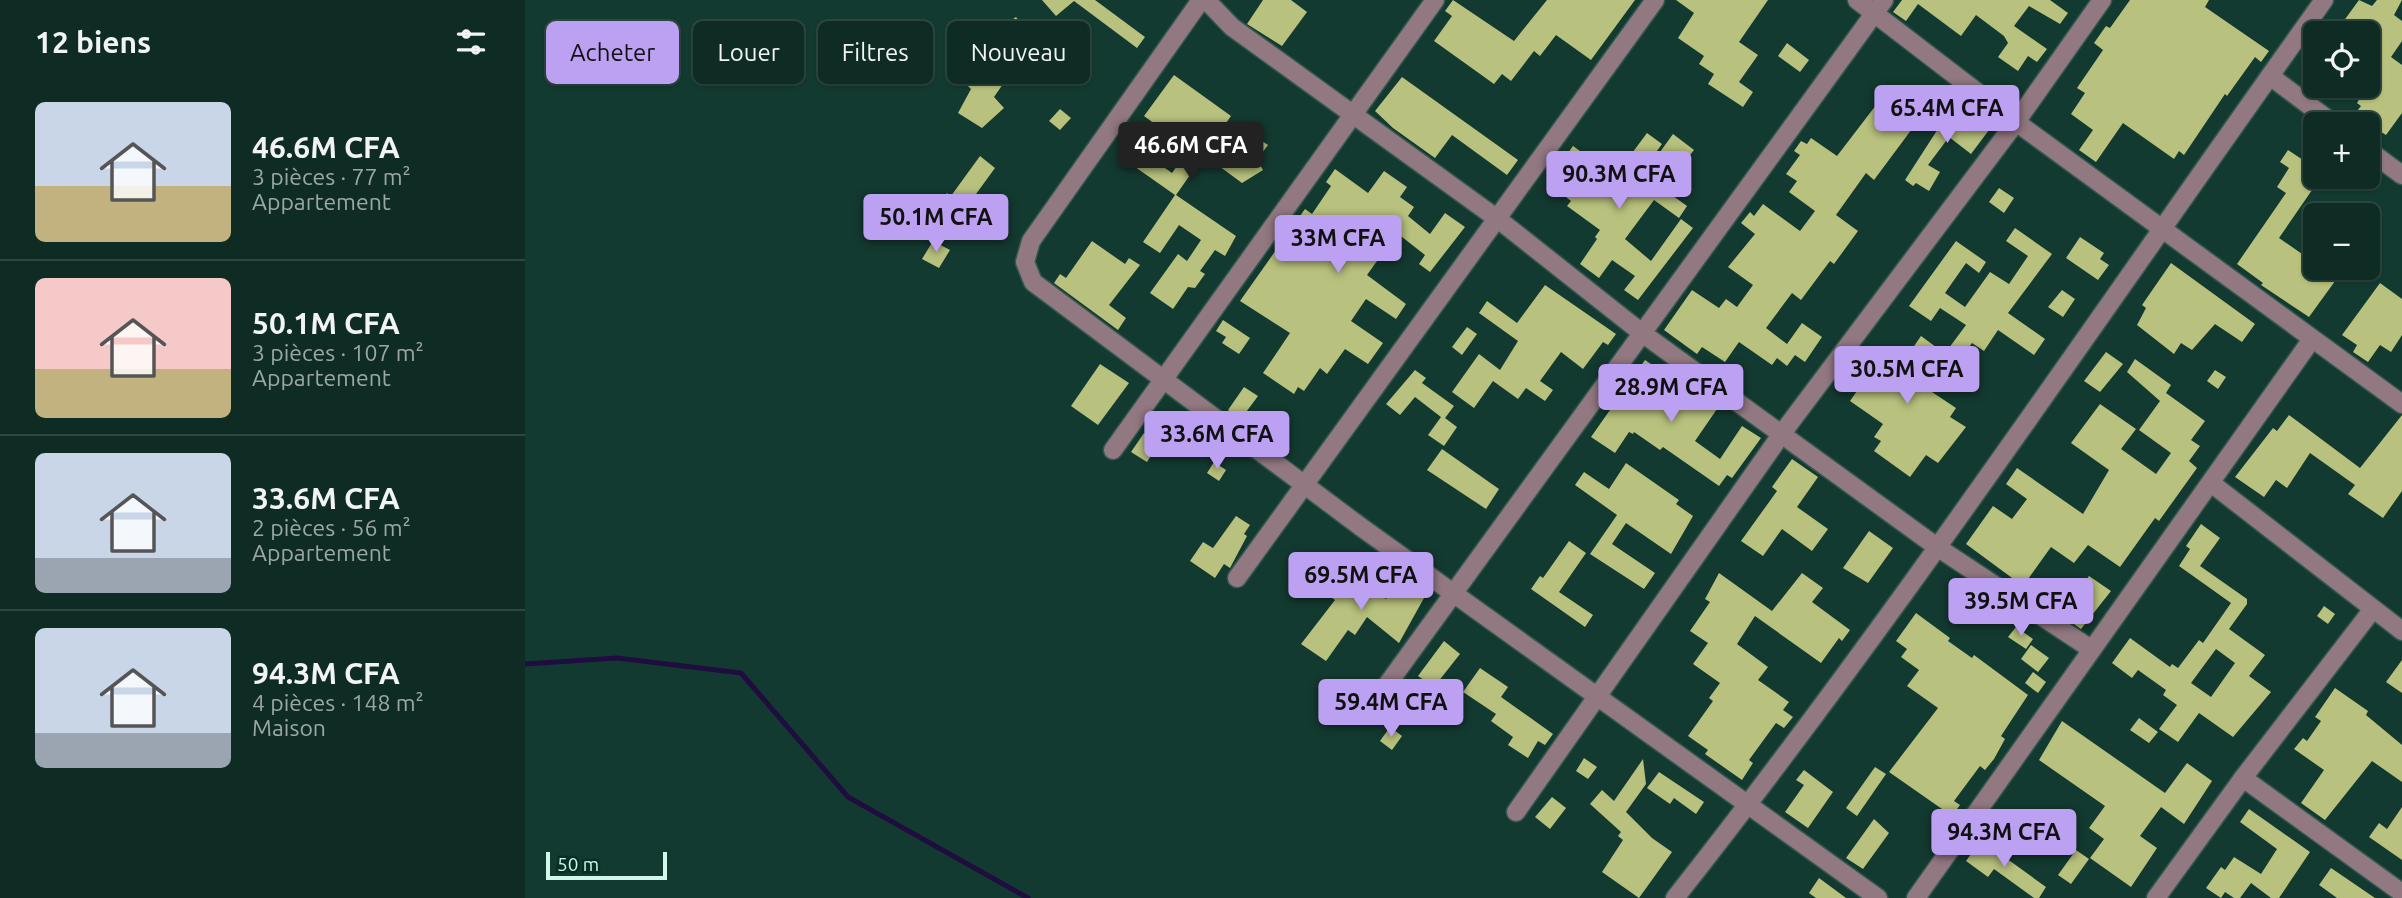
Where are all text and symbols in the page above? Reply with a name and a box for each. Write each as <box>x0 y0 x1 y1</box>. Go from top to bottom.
chip: Acheter <box>546 21 679 84</box>
chip: Louer <box>693 21 804 84</box>
chip: Filtres <box>818 21 933 84</box>
chip: Nouveau <box>947 21 1090 84</box>
map controls <box>2303 21 2380 280</box>
button: locate <box>2303 21 2380 98</box>
icon: filters <box>452 23 490 61</box>
text: 12 biens <box>35 25 151 59</box>
pin: 65.4M CFA <box>1867 86 2027 145</box>
text: 65.4M CFA <box>1890 95 2004 120</box>
button: + <box>2303 112 2380 189</box>
pin: 46.6M CFA <box>1111 122 1271 182</box>
icon: home <box>91 130 175 214</box>
text: 46.6M CFA <box>252 130 400 164</box>
text: 46.6M CFA <box>1134 132 1248 157</box>
pin: 90.3M CFA <box>1539 152 1699 211</box>
text: 90.3M CFA <box>1562 161 1676 186</box>
text: 3 pièces · 77 m² <box>252 164 411 189</box>
text: Appartement <box>252 189 391 214</box>
pin: 50.1M CFA <box>856 194 1016 254</box>
button: − <box>2303 203 2380 280</box>
text: 50.1M CFA <box>879 204 993 229</box>
pin: 33M CFA <box>1273 216 1403 275</box>
text: 33M CFA <box>1291 225 1385 250</box>
icon: home <box>91 306 175 390</box>
text: 50.1M CFA <box>252 306 400 340</box>
text: 3 pièces · 107 m² <box>252 340 424 365</box>
pin: 30.5M CFA <box>1827 346 1987 406</box>
text: 30.5M CFA <box>1850 356 1964 381</box>
pin: 28.9M CFA <box>1591 364 1751 424</box>
text: Appartement <box>252 365 391 390</box>
text: 28.9M CFA <box>1614 374 1728 399</box>
pin: 33.6M CFA <box>1137 412 1297 471</box>
text: 33.6M CFA <box>1160 421 1274 446</box>
icon: home <box>91 481 175 565</box>
text: 33.6M CFA <box>252 481 400 515</box>
text: 2 pièces · 56 m² <box>252 515 411 540</box>
text: Appartement <box>252 540 391 565</box>
pin: 69.5M CFA <box>1281 552 1441 612</box>
text: 69.5M CFA <box>1304 562 1418 587</box>
pin: 39.5M CFA <box>1941 578 2101 638</box>
text: 39.5M CFA <box>1964 588 2078 613</box>
icon: home <box>91 656 175 740</box>
text: 94.3M CFA <box>252 656 400 690</box>
pin: 59.4M CFA <box>1311 680 1471 739</box>
text: 59.4M CFA <box>1334 689 1448 714</box>
text: 4 pièces · 148 m² <box>252 690 424 715</box>
text: Maison <box>252 715 326 740</box>
pin: 94.3M CFA <box>1924 810 2084 869</box>
text: 94.3M CFA <box>1947 819 2061 844</box>
scale bar <box>546 849 667 881</box>
text: 50 m <box>557 853 599 875</box>

